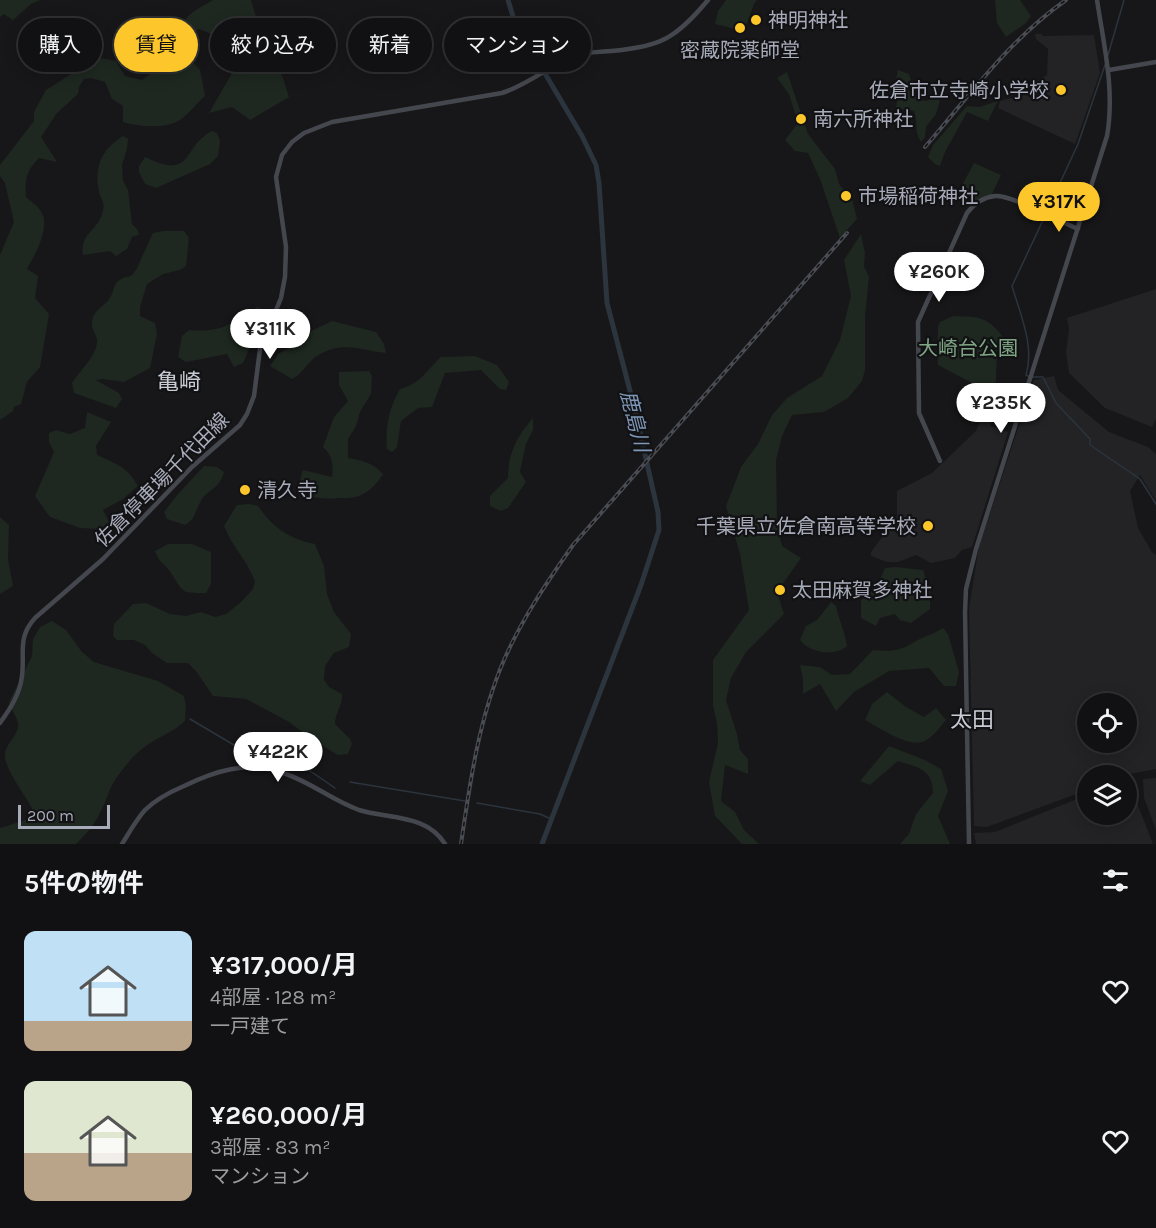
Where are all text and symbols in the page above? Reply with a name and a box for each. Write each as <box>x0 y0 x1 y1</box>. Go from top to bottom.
place label: 神明神社 <box>768 9 848 32</box>
marker: 神明神社 <box>749 13 763 27</box>
chip: 購入 <box>18 18 102 72</box>
chip: 賃貸 <box>114 18 198 72</box>
chip: 絞り込み <box>210 18 336 72</box>
chip: 新着 <box>348 18 432 72</box>
chip: マンション <box>444 18 591 72</box>
marker: 密蔵院薬師堂 <box>733 21 747 35</box>
place label: 密蔵院薬師堂 <box>680 39 800 62</box>
place label: 佐倉市立寺崎小学校 <box>869 79 1049 102</box>
marker: 佐倉市立寺崎小学校 <box>1054 83 1068 97</box>
place label: 南六所神社 <box>813 108 913 131</box>
marker: 南六所神社 <box>794 112 808 126</box>
pin: ¥317K <box>1017 182 1101 233</box>
place label: 市場稲荷神社 <box>858 185 978 208</box>
marker: 市場稲荷神社 <box>839 189 853 203</box>
text: ¥317K <box>1032 190 1086 213</box>
pin: ¥260K <box>897 252 981 303</box>
text: ¥260K <box>908 260 970 283</box>
pin: ¥311K <box>228 309 312 360</box>
text: ¥311K <box>244 317 296 340</box>
park label: 大崎台公園 <box>918 337 1018 360</box>
district label: 亀崎 <box>157 369 201 395</box>
pin: ¥235K <box>959 383 1043 434</box>
water label: 鹿島川 <box>616 388 655 456</box>
text: ¥235K <box>971 391 1032 414</box>
street label: 佐倉停車場千代田線 <box>90 408 234 552</box>
place label: 清久寺 <box>257 479 317 502</box>
marker: 清久寺 <box>238 483 252 497</box>
place label: 千葉県立佐倉南高等学校 <box>696 515 916 538</box>
marker: 千葉県立佐倉南高等学校 <box>921 519 935 533</box>
place label: 太田麻賀多神社 <box>792 579 932 602</box>
marker: 太田麻賀多神社 <box>773 583 787 597</box>
map controls <box>1077 693 1137 825</box>
button: locate <box>1077 693 1137 753</box>
district label: 太田 <box>950 707 994 733</box>
pin: ¥422K <box>236 732 320 783</box>
text: ¥422K <box>248 740 308 763</box>
button: layers <box>1077 765 1137 825</box>
scale bar <box>18 802 110 830</box>
text: 200 m <box>27 806 74 825</box>
icon: filters <box>1099 864 1132 897</box>
text: 5件の物件 <box>24 868 143 899</box>
text: ¥317,000/月 <box>210 950 358 981</box>
icon: home <box>72 955 144 1027</box>
icon: heart <box>1099 975 1132 1008</box>
text: 4部屋 · 128 m² <box>210 986 336 1009</box>
text: 一戸建て <box>210 1015 290 1038</box>
text: ¥260,000/月 <box>210 1100 367 1131</box>
icon: home <box>72 1105 144 1177</box>
icon: heart <box>1099 1125 1132 1158</box>
text: 3部屋 · 83 m² <box>210 1136 330 1159</box>
text: マンション <box>210 1165 310 1188</box>

